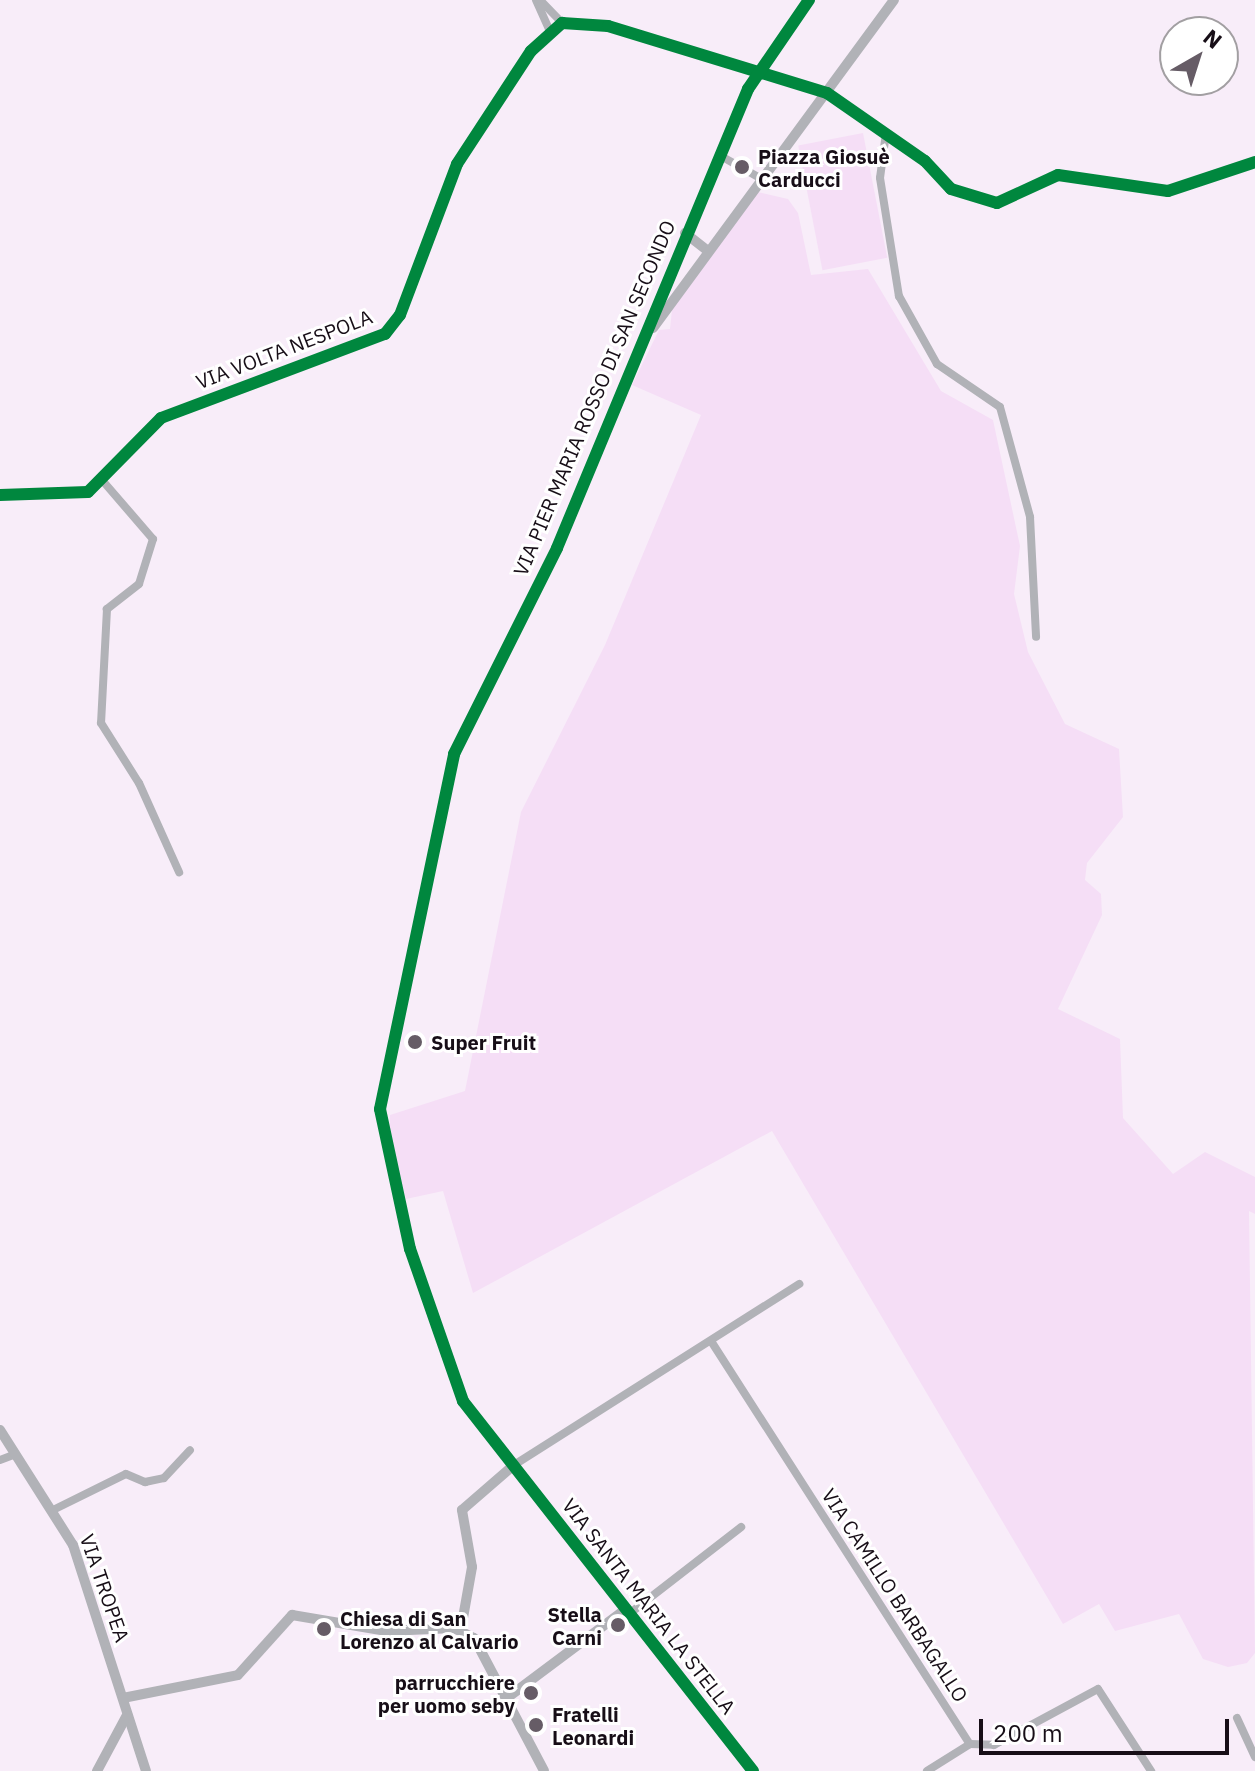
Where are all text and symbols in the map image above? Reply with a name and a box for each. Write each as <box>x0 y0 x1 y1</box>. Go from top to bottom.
north arrow <box>1159 16 1239 96</box>
text: N <box>1198 22 1228 55</box>
place label: Piazza Giosuè Carducci <box>758 144 890 191</box>
marker: Piazza Giosuè Carducci <box>733 158 751 176</box>
street label: VIA PIER MARIA ROSSO DI SAN SECONDO <box>508 217 680 579</box>
street label: VIA VOLTA NESPOLA <box>192 304 376 394</box>
place label: Super Fruit <box>431 1030 536 1054</box>
marker: Super Fruit <box>406 1033 424 1051</box>
street label: VIA CAMILLO BARBAGALLO <box>817 1484 973 1706</box>
street label: VIA SANTA MARIA LA STELLA <box>557 1493 741 1719</box>
street label: VIA TROPEA <box>75 1531 135 1645</box>
place label: Stella Carni <box>547 1602 602 1649</box>
place label: Chiesa di San Lorenzo al Calvario <box>340 1606 518 1653</box>
marker: Stella Carni <box>609 1616 627 1634</box>
marker: Chiesa di San Lorenzo al Calvario <box>315 1620 333 1638</box>
place label: parrucchiere per uomo seby <box>378 1670 515 1717</box>
marker: parrucchiere per uomo seby <box>522 1684 540 1702</box>
place label: Fratelli Leonardi <box>552 1702 634 1749</box>
scale bar <box>983 1703 1233 1753</box>
marker: Fratelli Leonardi <box>527 1716 545 1734</box>
text: 200 m <box>993 1717 1063 1749</box>

